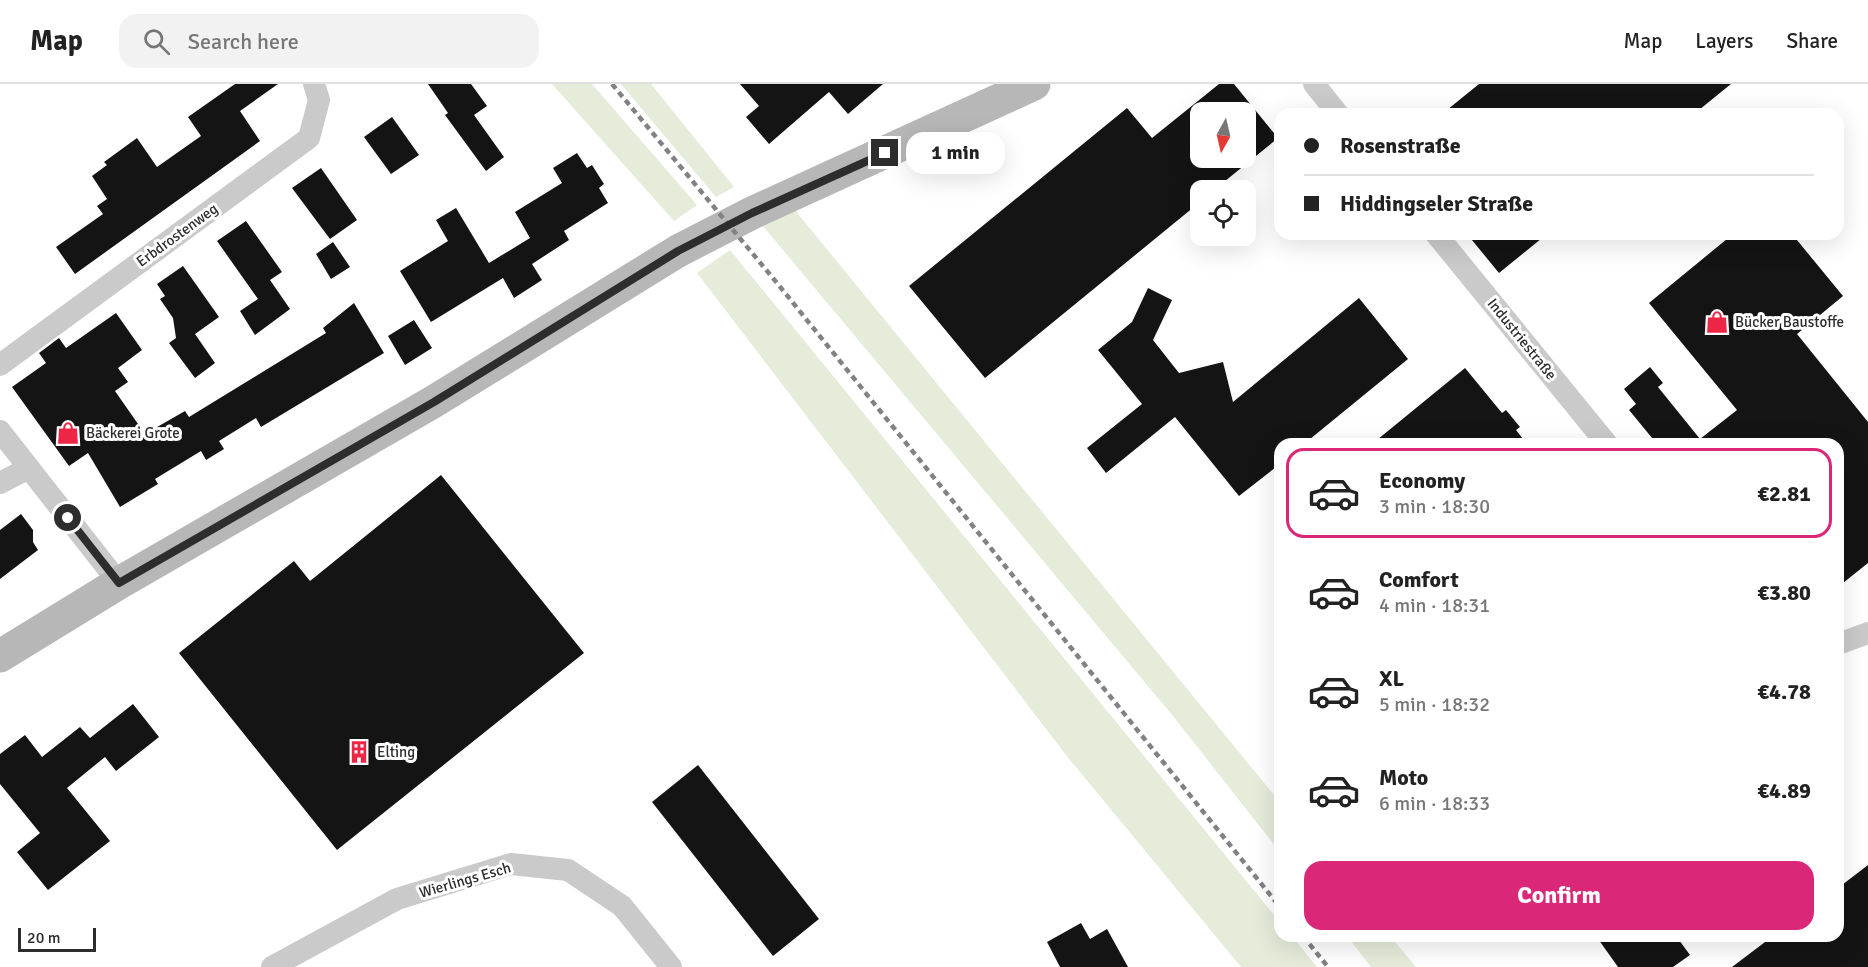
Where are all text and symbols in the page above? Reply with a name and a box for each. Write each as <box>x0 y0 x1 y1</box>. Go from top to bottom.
search box <box>119 14 539 68</box>
text: Map <box>30 24 83 58</box>
icon: search <box>140 25 173 58</box>
text: Search here <box>188 28 299 55</box>
text: Map <box>1624 28 1662 54</box>
text: Layers <box>1695 28 1753 54</box>
text: Share <box>1786 28 1838 54</box>
north arrow <box>1190 102 1256 168</box>
map controls <box>1190 102 1256 246</box>
callout: 1 min <box>906 132 1005 174</box>
text: Rosenstraße <box>1340 132 1461 159</box>
route end <box>871 139 898 166</box>
text: 1 min <box>931 140 980 165</box>
button: locate <box>1190 180 1256 246</box>
text: Hiddingseler Straße <box>1340 190 1533 217</box>
street label: Erbdrostenweg <box>133 199 221 271</box>
street label: Industriestraße <box>1484 295 1560 383</box>
shop icon: Bücker Baustoffe <box>1704 309 1730 335</box>
place label: Bücker Baustoffe <box>1735 313 1844 331</box>
shop icon: Bäckerei Grote <box>55 420 81 446</box>
place label: Bäckerei Grote <box>86 424 180 442</box>
icon: car <box>1307 466 1361 520</box>
text: Economy <box>1379 467 1465 494</box>
text: €2.81 <box>1757 480 1811 507</box>
text: 3 min · 18:30 <box>1379 494 1490 519</box>
route start <box>54 504 81 531</box>
icon: car <box>1307 565 1361 619</box>
text: Comfort <box>1379 566 1459 593</box>
text: €3.80 <box>1757 579 1811 606</box>
text: 4 min · 18:31 <box>1379 593 1490 618</box>
icon: car <box>1307 664 1361 718</box>
text: XL <box>1379 665 1404 692</box>
text: €4.78 <box>1757 678 1811 705</box>
text: 5 min · 18:32 <box>1379 692 1490 717</box>
building icon: Elting <box>346 739 372 765</box>
place label: Elting <box>377 743 415 761</box>
icon: car <box>1307 763 1361 817</box>
text: Moto <box>1379 764 1428 791</box>
text: €4.89 <box>1757 777 1811 804</box>
text: 6 min · 18:33 <box>1379 791 1490 816</box>
street label: Wierlings Esch <box>417 858 513 902</box>
button: Confirm <box>1304 861 1814 930</box>
scale bar <box>18 925 96 952</box>
text: 20 m <box>27 928 61 948</box>

